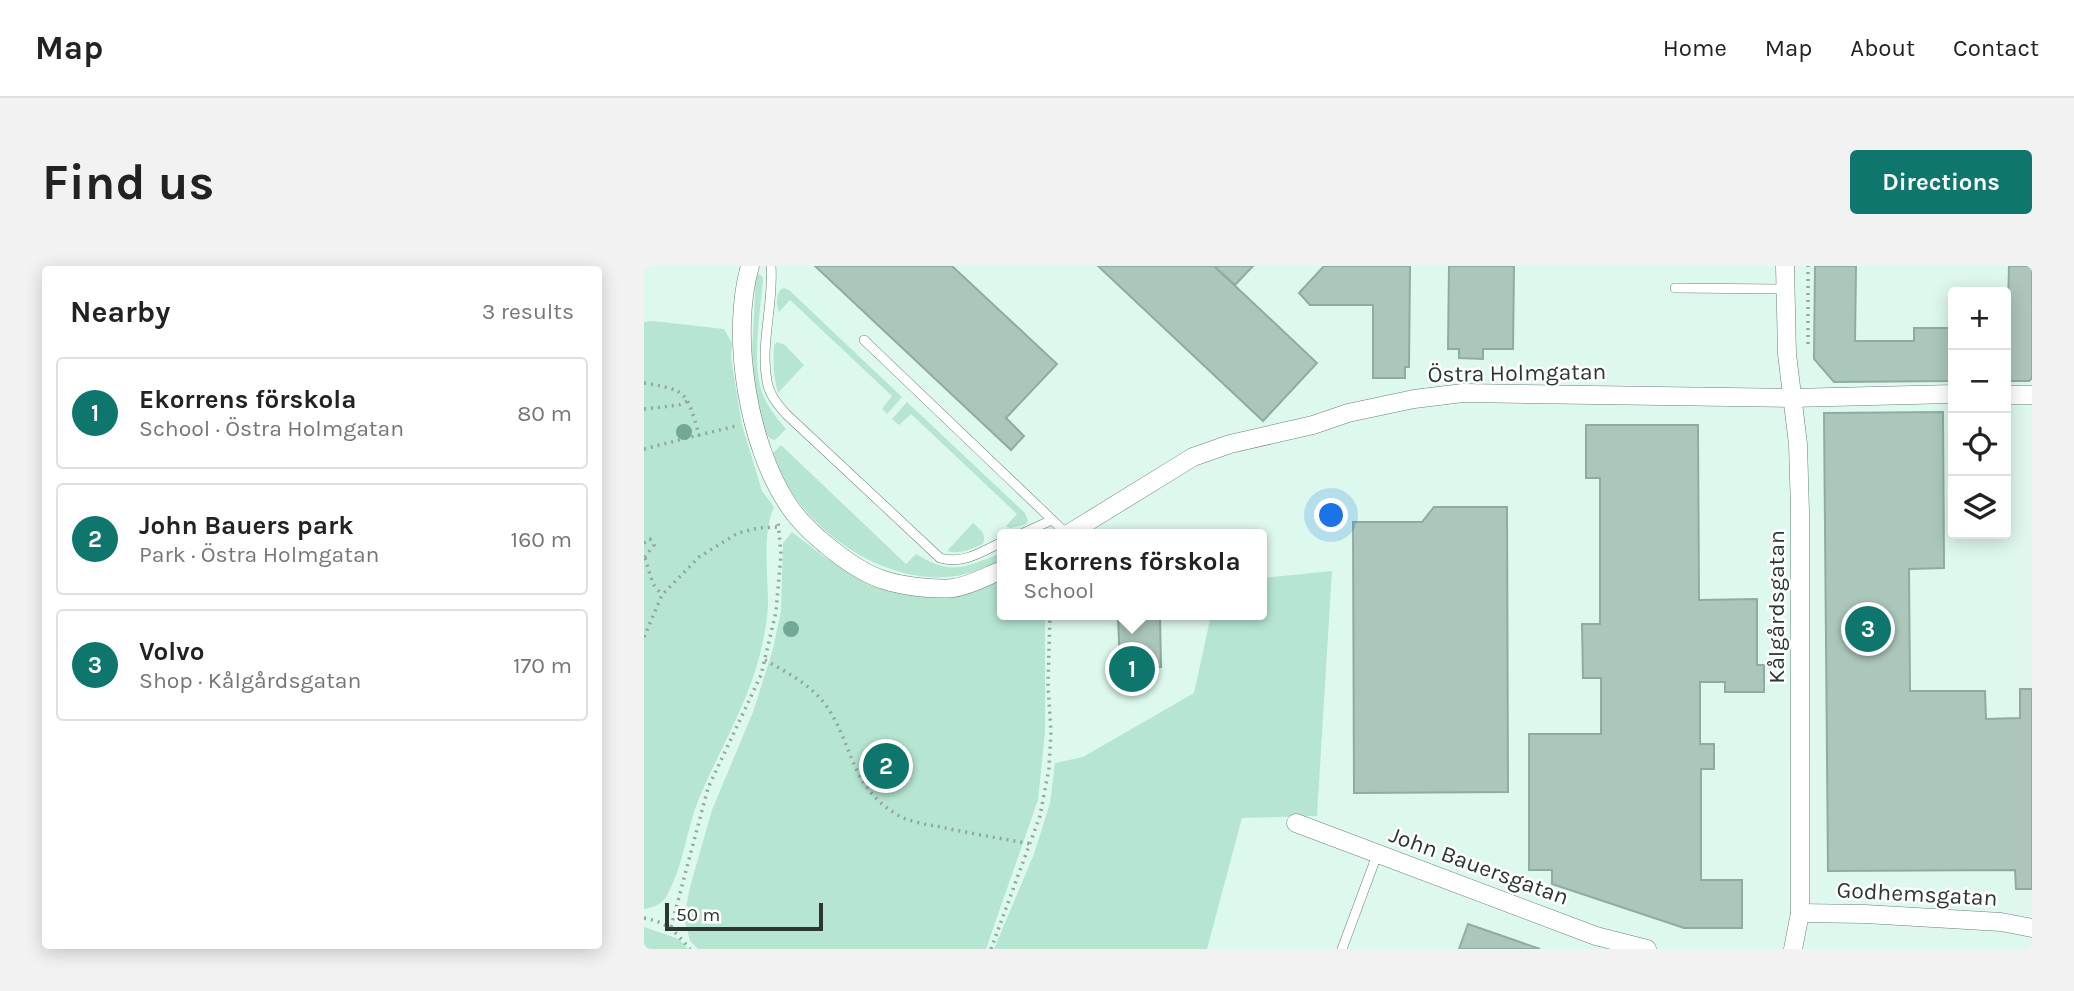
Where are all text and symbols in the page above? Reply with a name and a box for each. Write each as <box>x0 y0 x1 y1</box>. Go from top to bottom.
text: Map <box>35 29 103 67</box>
text: Home <box>1663 34 1727 62</box>
text: Map <box>1765 34 1812 62</box>
text: About <box>1850 34 1915 62</box>
text: Contact <box>1953 34 2039 62</box>
button: Directions <box>1850 150 2032 214</box>
text: Find us <box>42 154 214 211</box>
map controls <box>1948 287 2011 539</box>
button: + <box>1948 287 2011 350</box>
text: Nearby <box>70 294 170 330</box>
text: 3 results <box>482 298 574 325</box>
button: − <box>1948 350 2011 413</box>
street label: Östra Holmgatan <box>1427 358 1607 388</box>
text: Ekorrens förskola <box>139 384 356 415</box>
text: 1 <box>91 400 99 427</box>
text: 80 m <box>517 400 572 427</box>
button: locate <box>1948 413 2011 476</box>
text: School · Östra Holmgatan <box>139 415 404 442</box>
button: layers <box>1948 476 2011 539</box>
your location <box>1314 498 1348 532</box>
text: John Bauers park <box>139 510 354 541</box>
text: 2 <box>88 526 102 553</box>
text: 160 m <box>511 526 572 553</box>
popup <box>997 529 1267 620</box>
street label: Kålgårdsgatan <box>1763 530 1790 684</box>
text: Park · Östra Holmgatan <box>139 541 379 568</box>
text: Ekorrens förskola <box>1023 546 1241 577</box>
text: School <box>1023 577 1095 604</box>
pin: 3 <box>1845 603 1891 655</box>
text: Volvo <box>139 636 204 667</box>
pin: 1 <box>1109 643 1155 695</box>
text: 3 <box>88 652 102 679</box>
text: 170 m <box>513 652 572 679</box>
text: Shop · Kålgårdsgatan <box>139 667 361 694</box>
pin: 2 <box>863 740 909 792</box>
street label: John Bauersgatan <box>1386 821 1572 911</box>
street label: Godhemsgatan <box>1836 876 1998 912</box>
scale bar <box>665 900 822 932</box>
text: 50 m <box>676 904 720 926</box>

